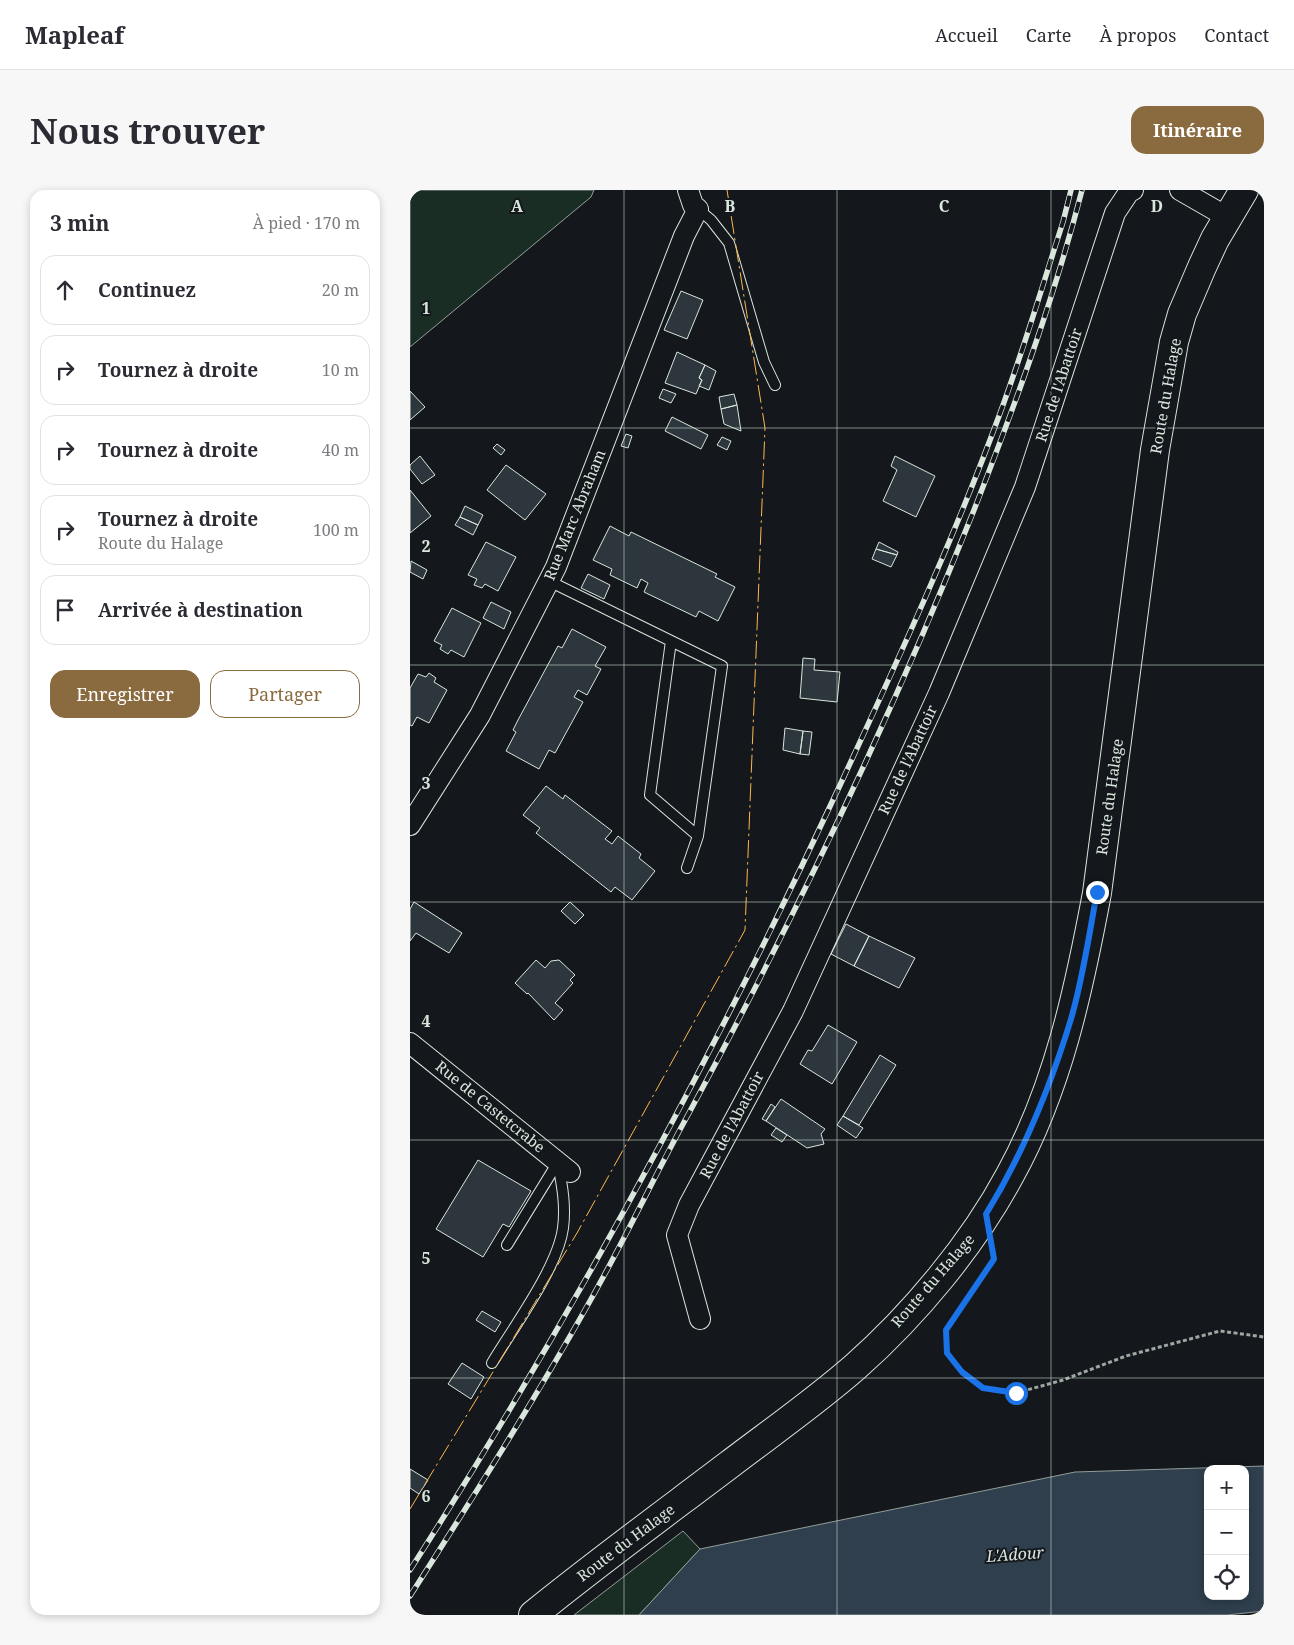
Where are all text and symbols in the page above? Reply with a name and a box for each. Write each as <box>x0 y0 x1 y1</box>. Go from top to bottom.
text: Mapleaf <box>25 18 124 51</box>
text: Accueil <box>935 23 998 47</box>
text: Carte <box>1026 23 1071 47</box>
text: À propos <box>1099 23 1176 47</box>
text: Contact <box>1204 23 1269 47</box>
button: Itinéraire <box>1131 106 1264 154</box>
text: Nous trouver <box>30 107 265 154</box>
text: A <box>511 195 524 217</box>
text: B <box>725 195 736 217</box>
text: C <box>939 195 950 217</box>
text: D <box>1151 195 1163 217</box>
text: 3 min <box>50 209 109 237</box>
text: À pied · 170 m <box>253 212 360 234</box>
icon: ahead <box>51 276 79 304</box>
text: Continuez <box>98 277 196 303</box>
text: 20 m <box>322 279 359 301</box>
text: 1 <box>421 297 431 319</box>
street label: Rue de l'Abattoir <box>1030 325 1086 444</box>
street label: Route du Halage <box>1145 336 1185 455</box>
icon: right <box>51 356 79 384</box>
text: Tournez à droite <box>98 357 258 383</box>
text: 10 m <box>322 359 359 381</box>
icon: right <box>51 436 79 464</box>
text: Tournez à droite <box>98 437 258 463</box>
text: 40 m <box>322 439 359 461</box>
street label: Rue Marc Abraham <box>539 446 609 583</box>
text: Tournez à droite <box>98 506 258 532</box>
icon: right <box>51 516 79 544</box>
text: 100 m <box>313 519 359 541</box>
text: Route du Halage <box>98 532 223 554</box>
text: 2 <box>421 535 431 557</box>
icon: arrive <box>51 596 79 624</box>
text: Arrivée à destination <box>98 597 303 623</box>
button: Enregistrer <box>50 670 200 718</box>
button: Partager <box>210 670 360 718</box>
street label: Rue de l'Abattoir <box>873 702 941 818</box>
street label: Route du Halage <box>1091 737 1127 856</box>
text: 3 <box>421 772 431 794</box>
route end <box>1086 881 1109 904</box>
text: 4 <box>421 1010 431 1032</box>
street label: Rue de Castetcrabe <box>432 1056 549 1157</box>
street label: Rue de l'Abattoir <box>694 1068 768 1182</box>
street label: Route du Halage <box>886 1229 978 1331</box>
text: 5 <box>421 1247 431 1269</box>
route start <box>1005 1382 1028 1405</box>
map controls <box>1204 1465 1249 1600</box>
button: + <box>1204 1465 1249 1510</box>
text: 6 <box>421 1485 431 1507</box>
street label: Route du Halage <box>572 1499 678 1586</box>
button: − <box>1204 1510 1249 1555</box>
water label: L'Adour <box>984 1541 1045 1567</box>
button: locate <box>1204 1555 1249 1600</box>

